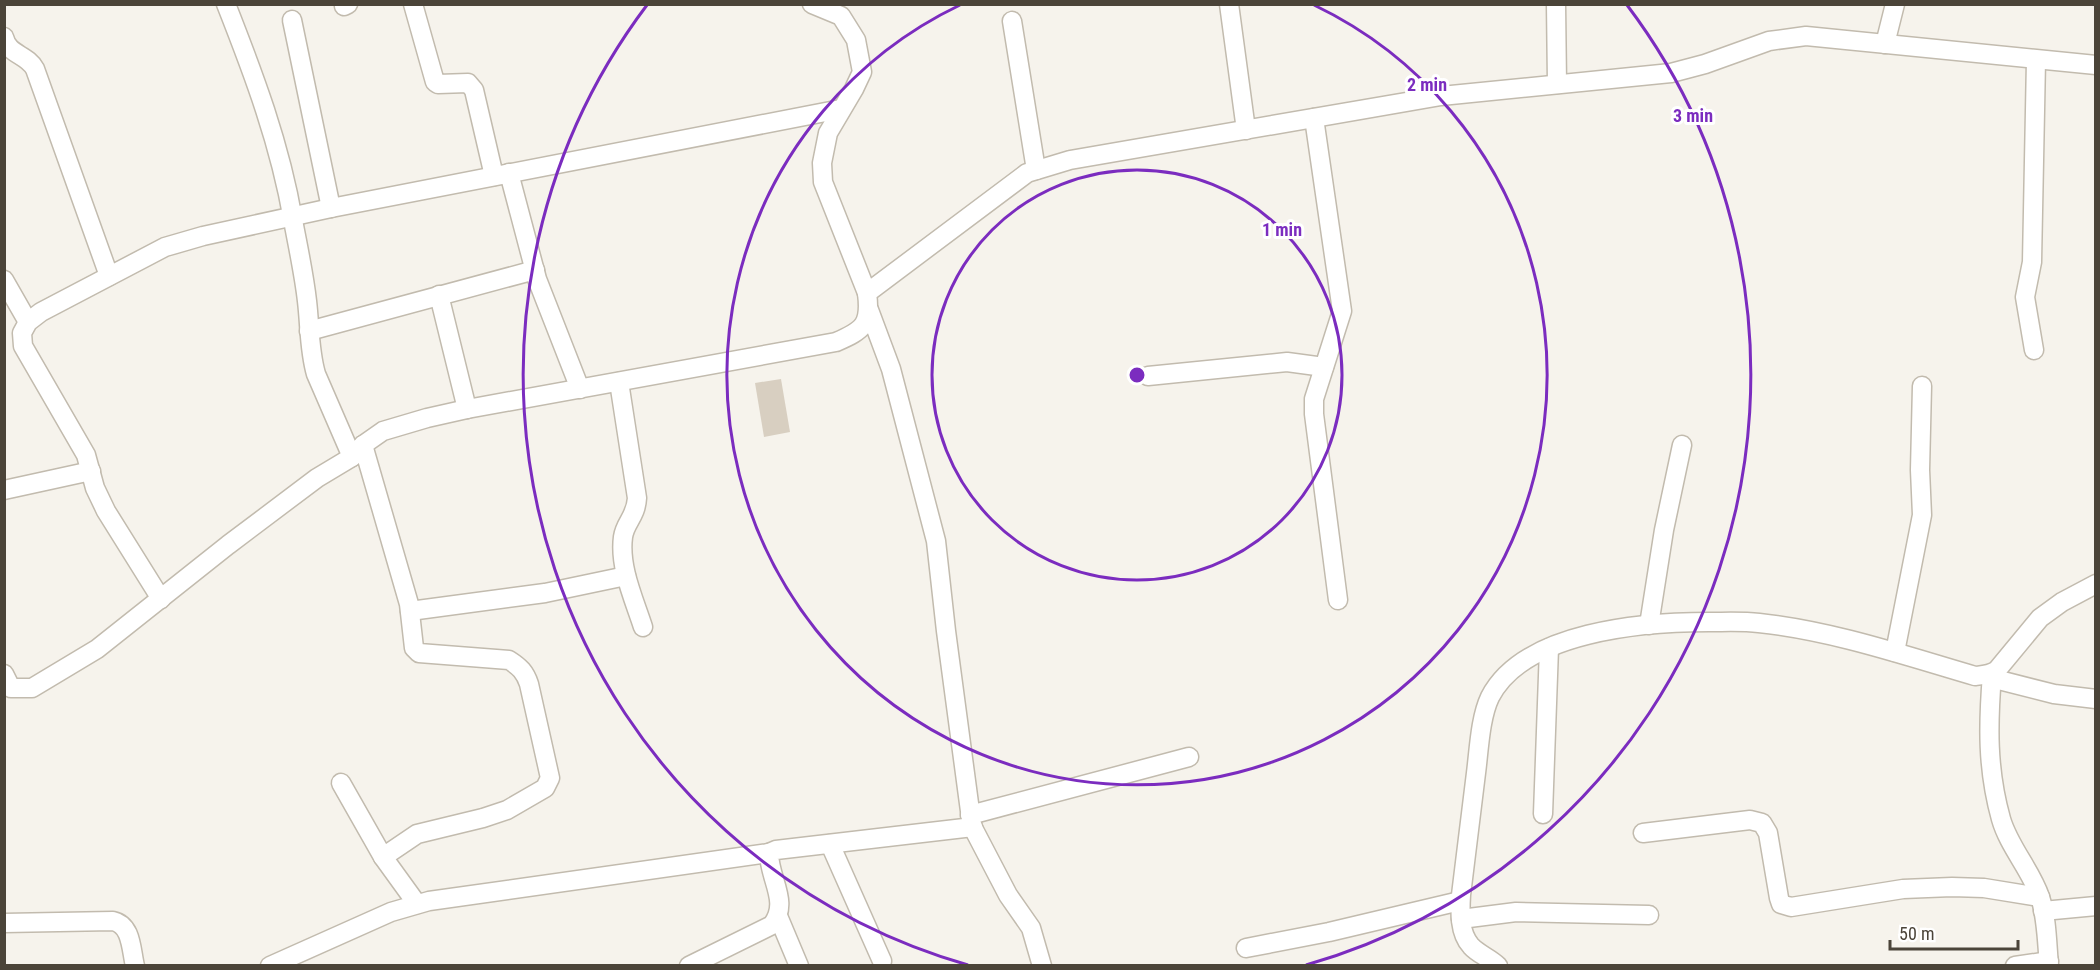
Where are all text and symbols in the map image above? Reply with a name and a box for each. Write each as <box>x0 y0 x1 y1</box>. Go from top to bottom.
text: 2 min <box>1407 74 1447 95</box>
text: 3 min <box>1673 105 1713 126</box>
text: 1 min <box>1262 219 1302 240</box>
centre of rings <box>1127 365 1147 385</box>
scale bar <box>1890 913 2018 951</box>
text: 50 m <box>1899 923 1934 944</box>

